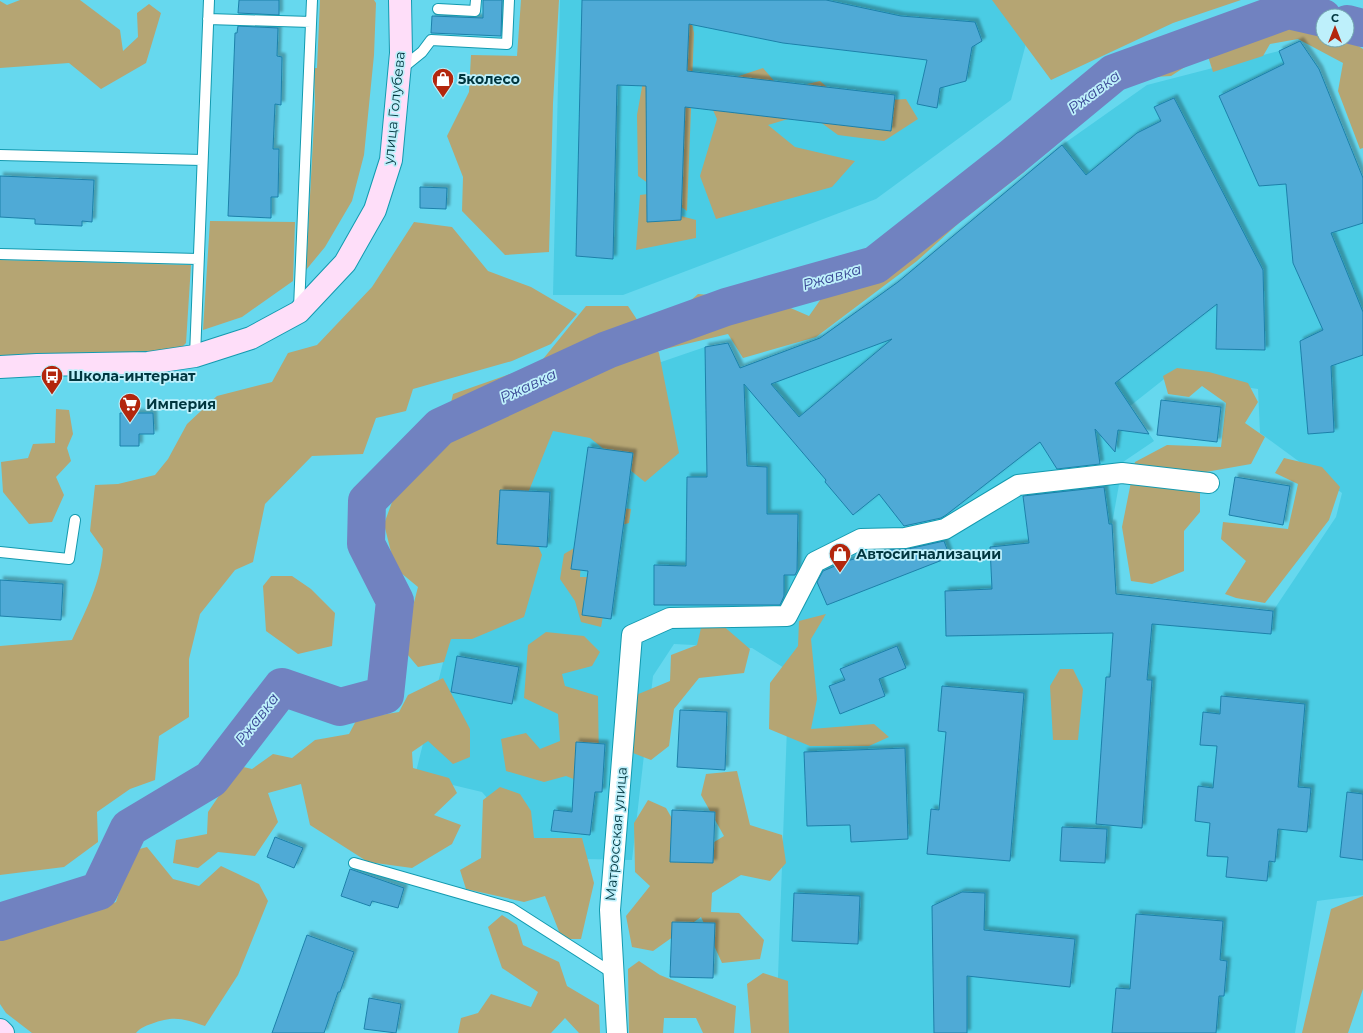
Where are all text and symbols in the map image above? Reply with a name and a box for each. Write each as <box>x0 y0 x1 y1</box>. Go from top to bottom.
north arrow <box>1315 8 1355 48</box>
text: С <box>1331 11 1339 25</box>
street label: улица Голубева <box>379 51 409 166</box>
shop icon: 5колесо <box>430 66 456 99</box>
water label: Ржавка <box>1064 66 1124 117</box>
place label: 5колесо <box>458 70 520 88</box>
water label: Ржавка <box>800 259 864 294</box>
bus stop icon: Школа-интернат <box>39 363 65 396</box>
water label: Ржавка <box>496 364 559 407</box>
place label: Школа-интернат <box>68 367 196 385</box>
supermarket icon: Империя <box>117 391 143 424</box>
place label: Империя <box>146 395 216 413</box>
shop icon: Автосигнализации <box>827 541 853 574</box>
place label: Автосигнализации <box>856 545 1001 563</box>
water label: Ржавка <box>230 689 283 748</box>
street label: Матросская улица <box>601 766 631 902</box>

